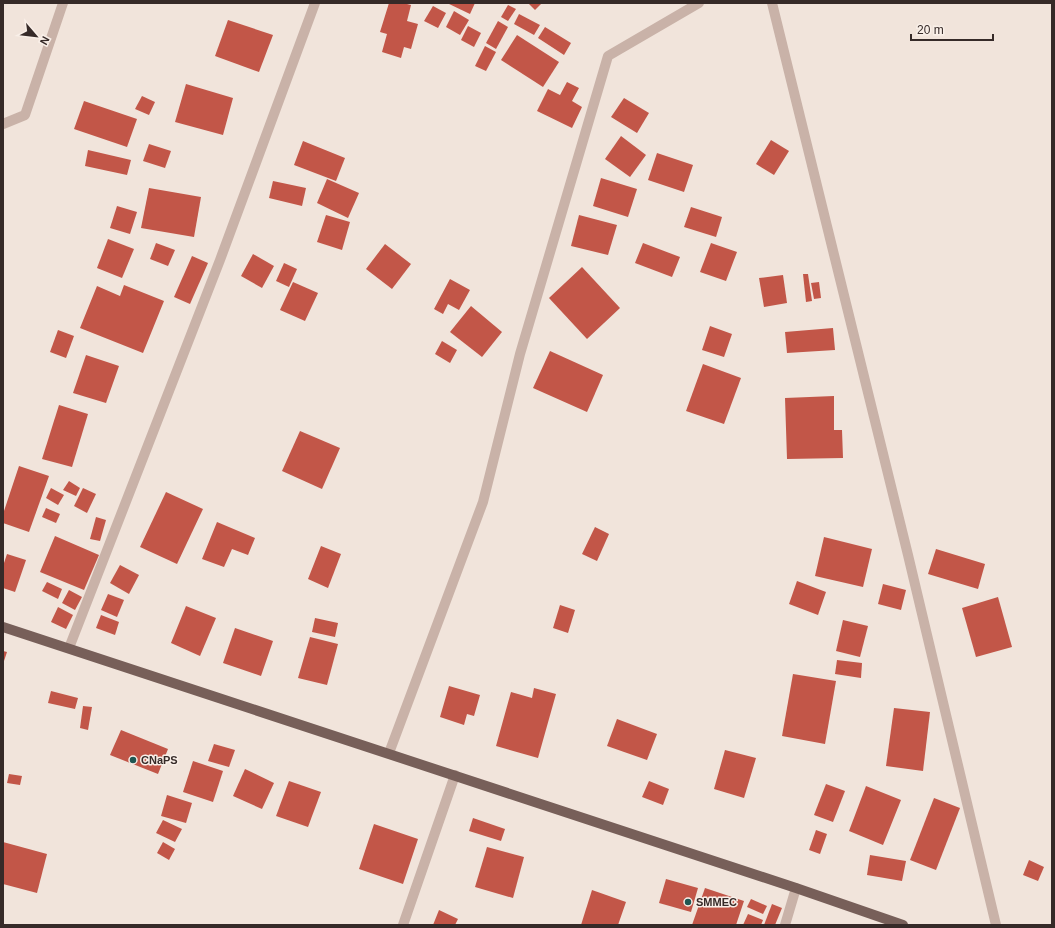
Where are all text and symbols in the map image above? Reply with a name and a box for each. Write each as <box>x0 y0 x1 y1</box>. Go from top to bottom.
north arrow <box>16 16 56 56</box>
scale bar <box>911 16 993 42</box>
text: 20 m <box>917 23 944 37</box>
text: N <box>38 34 52 47</box>
place label: CNaPS <box>141 754 178 766</box>
marker: CNaPS <box>128 755 138 765</box>
place label: SMMEC <box>696 896 737 908</box>
marker: SMMEC <box>683 897 693 907</box>

